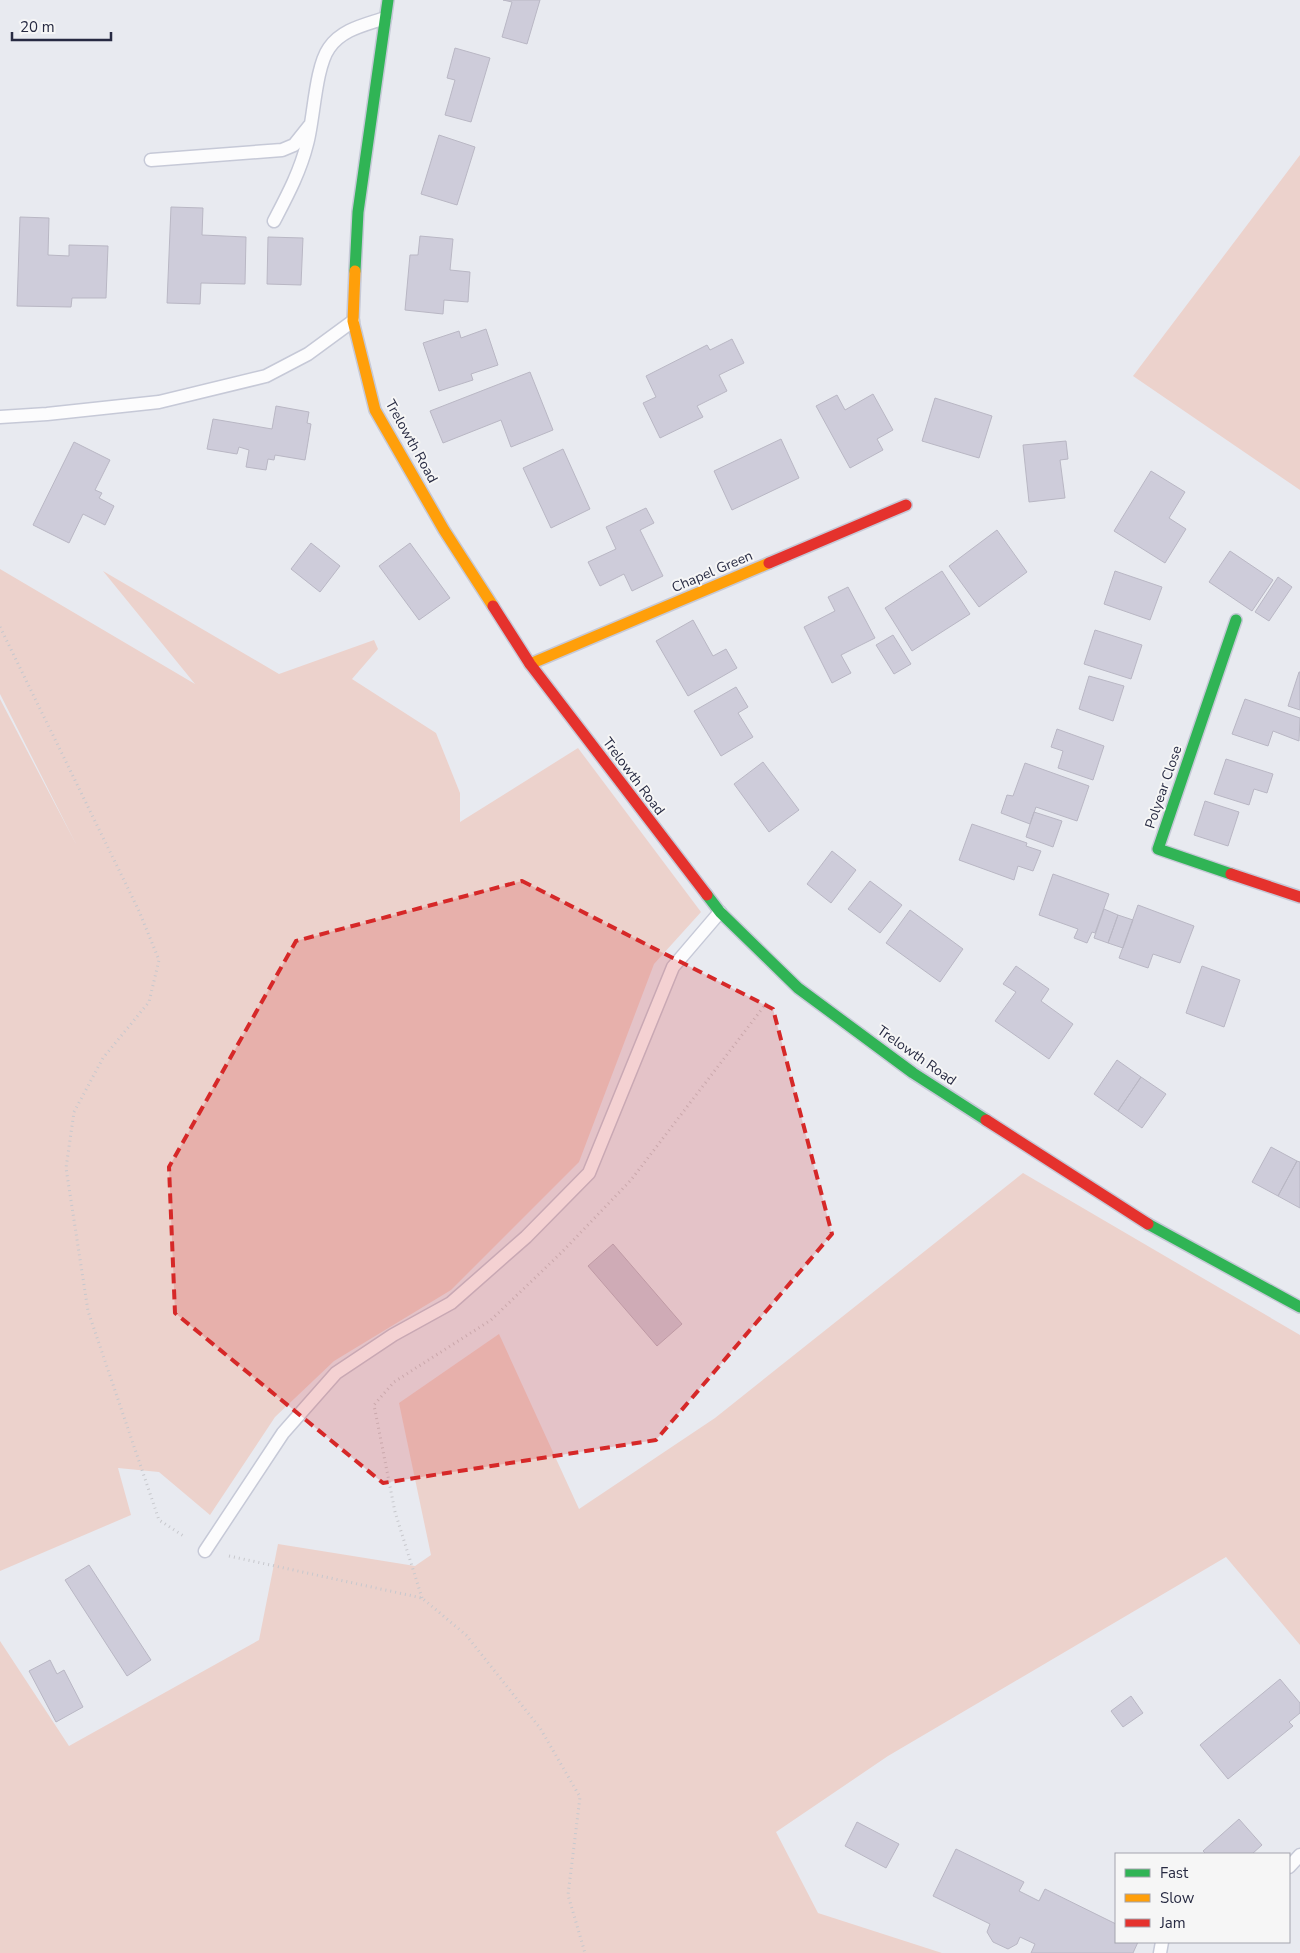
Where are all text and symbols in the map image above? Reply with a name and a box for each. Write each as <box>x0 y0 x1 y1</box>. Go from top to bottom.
scale bar <box>12 10 111 42</box>
text: 20 m <box>20 17 55 37</box>
street label: Trelowth Road <box>381 396 442 486</box>
street label: Chapel Green <box>669 546 756 597</box>
street label: Trelowth Road <box>598 734 669 819</box>
street label: Polyear Close <box>1140 743 1187 831</box>
street label: Trelowth Road <box>873 1021 960 1090</box>
legend <box>1115 1853 1290 1943</box>
text: Fast <box>1160 1863 1189 1883</box>
text: Slow <box>1160 1888 1195 1908</box>
text: Jam <box>1159 1913 1186 1933</box>

